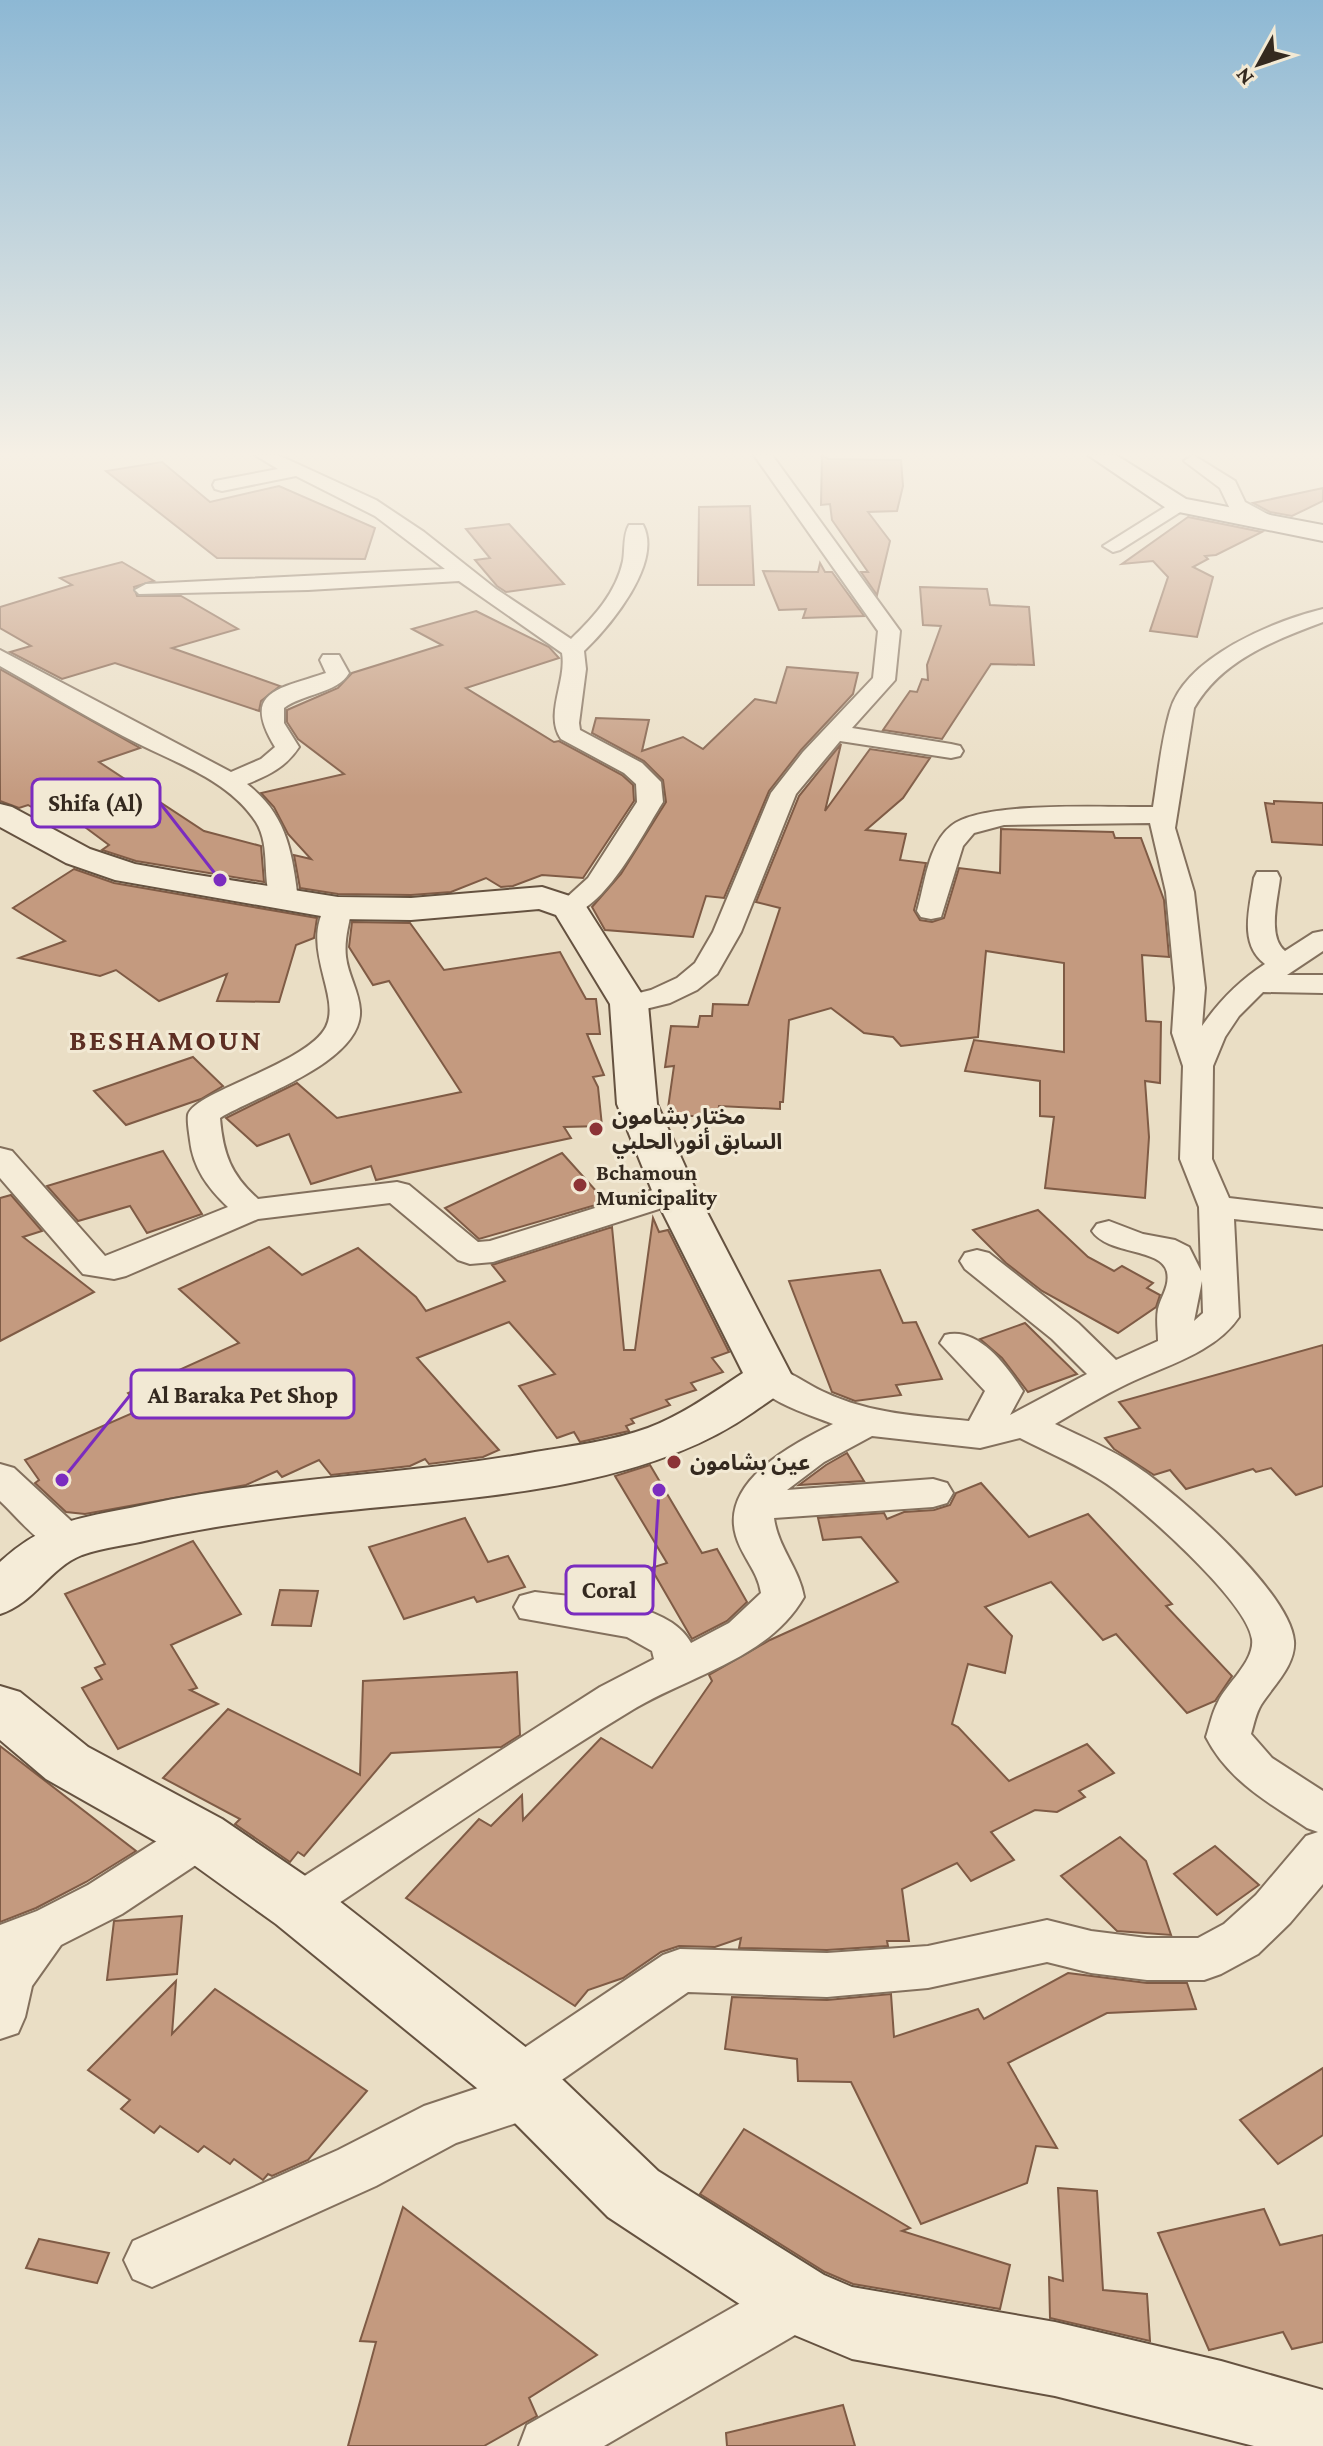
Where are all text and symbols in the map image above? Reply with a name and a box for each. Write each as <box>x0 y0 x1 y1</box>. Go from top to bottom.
north arrow <box>1219 24 1299 104</box>
text: N <box>1230 63 1258 90</box>
callout: Shifa (Al) <box>32 779 160 827</box>
text: Shifa (Al) <box>48 789 144 817</box>
district label: BESHAMOUN <box>69 1023 263 1056</box>
place label: مختار بشامون السابق أنور الحلبي <box>612 1104 782 1159</box>
marker: مختار بشامون السابق أنور الحلبي <box>587 1120 605 1138</box>
place label: Bchamoun Municipality <box>596 1160 717 1210</box>
marker: Bchamoun Municipality <box>571 1176 589 1194</box>
callout: Al Baraka Pet Shop <box>131 1370 354 1418</box>
text: Al Baraka Pet Shop <box>147 1381 338 1408</box>
place label: عين بشامون <box>690 1450 810 1475</box>
marker: عين بشامون <box>665 1453 683 1471</box>
callout: Coral <box>566 1566 653 1614</box>
text: Coral <box>582 1576 636 1603</box>

